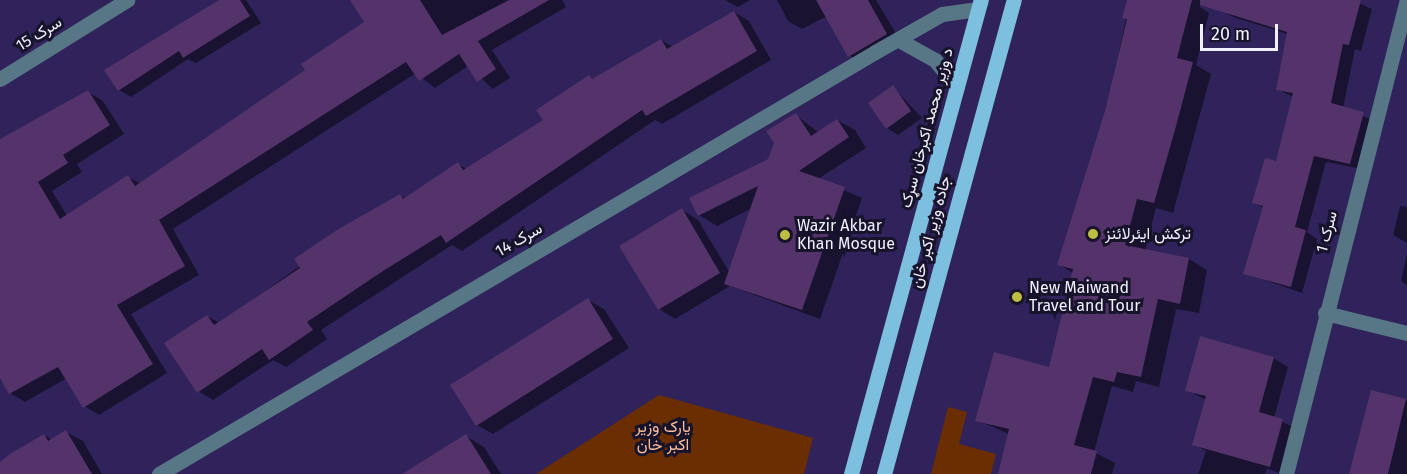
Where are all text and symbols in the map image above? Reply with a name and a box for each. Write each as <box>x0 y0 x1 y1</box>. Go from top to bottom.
street label: سرک 15 <box>12 12 66 56</box>
scale bar <box>1203 12 1281 50</box>
text: 20 m <box>1211 23 1250 45</box>
street label: د وزیر محمد اکبرخان سړک <box>896 46 958 210</box>
street label: جاده وزیر اکبر خان <box>907 174 955 290</box>
street label: سرک 1 <box>1312 209 1342 255</box>
place label: Wazir Akbar Khan Mosque <box>797 216 895 254</box>
street label: سرک 14 <box>492 219 546 261</box>
place label: ترکش ایئرلائنز <box>1105 224 1191 244</box>
marker: ترکش ایئرلائنز <box>1086 227 1100 241</box>
marker: Wazir Akbar Khan Mosque <box>778 228 792 242</box>
place label: New Maiwand Travel and Tour <box>1029 278 1140 316</box>
marker: New Maiwand Travel and Tour <box>1010 290 1024 304</box>
park label: پارک وزیر اکبر خان <box>635 417 691 455</box>

